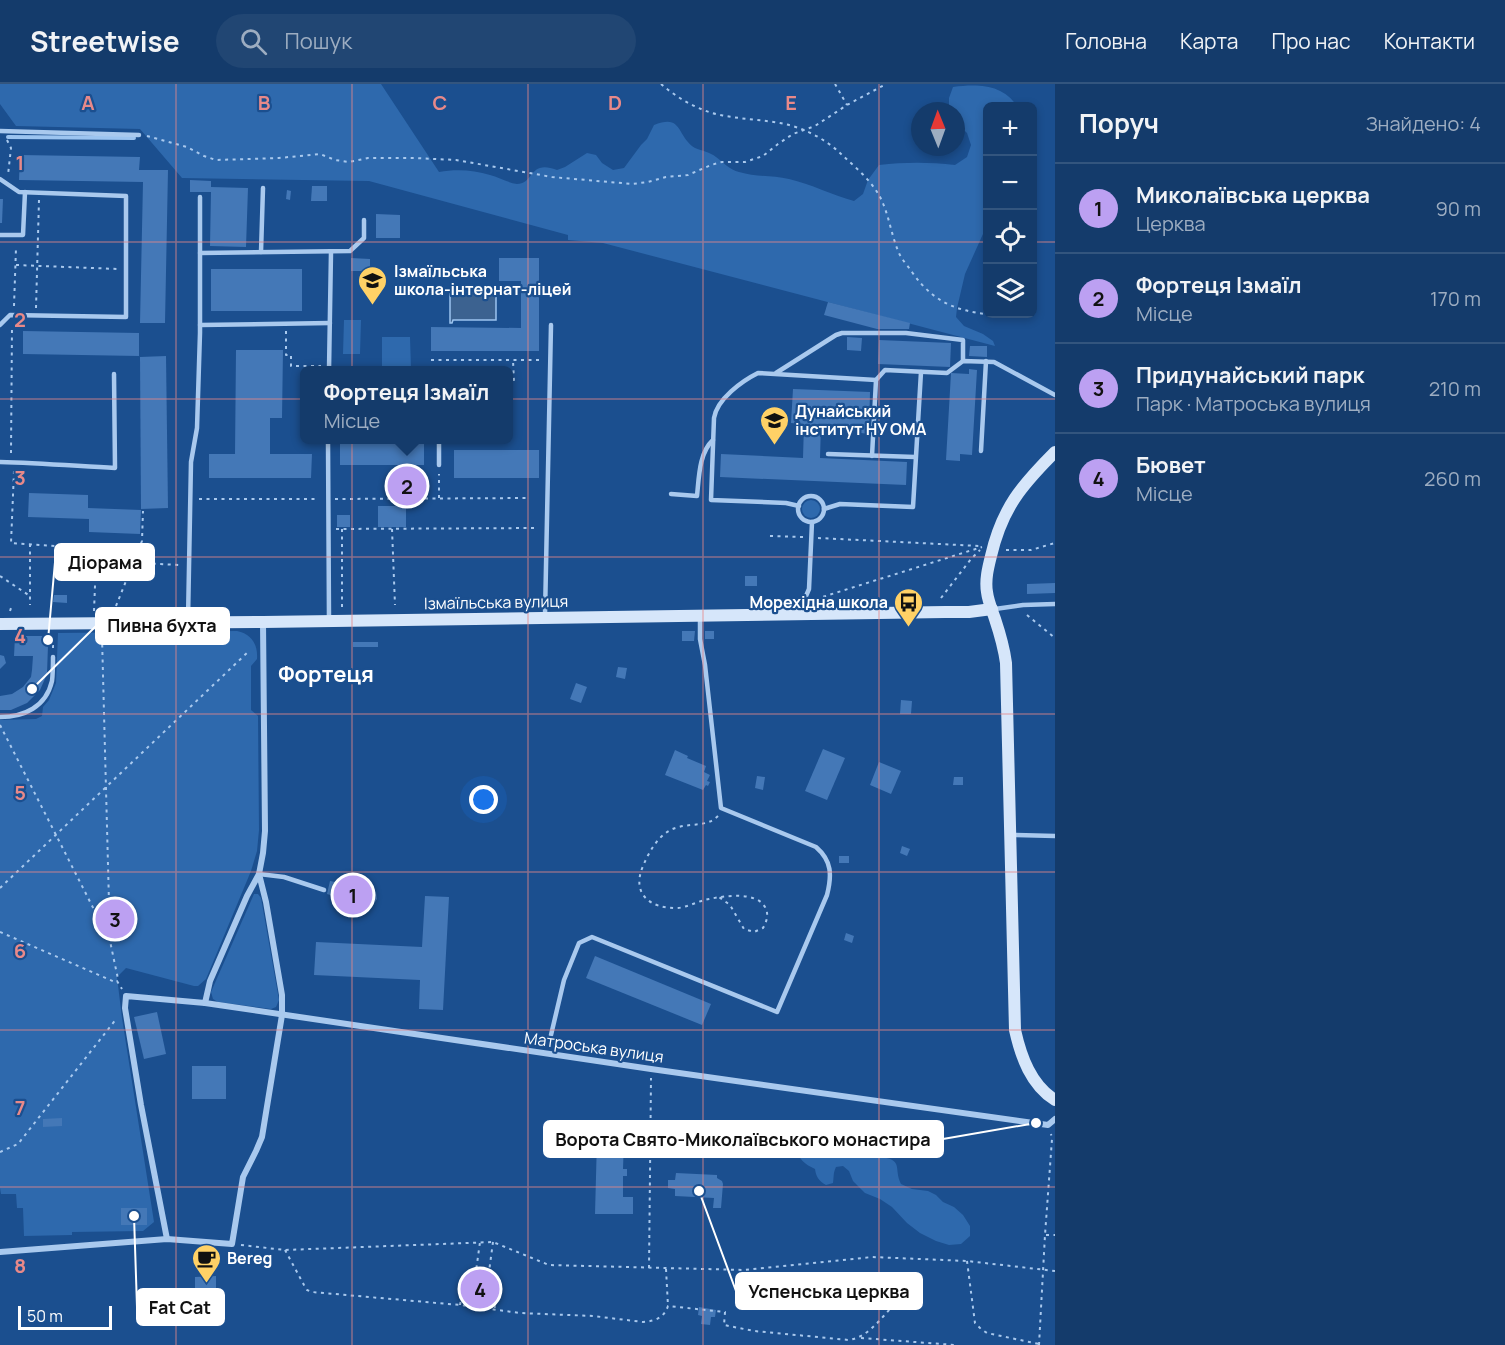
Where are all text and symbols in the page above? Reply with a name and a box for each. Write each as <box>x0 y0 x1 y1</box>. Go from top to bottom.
search box <box>216 14 636 68</box>
text: Streetwise <box>30 22 180 60</box>
icon: search <box>237 25 270 58</box>
text: Пошук <box>285 26 352 56</box>
text: Головна <box>1065 27 1147 55</box>
text: Карта <box>1180 27 1238 55</box>
text: Про нас <box>1271 27 1351 55</box>
text: Контакти <box>1384 27 1475 55</box>
text: A <box>81 89 95 116</box>
text: B <box>258 89 271 116</box>
text: C <box>433 89 447 116</box>
text: D <box>608 89 622 116</box>
text: E <box>785 89 797 116</box>
north arrow <box>911 102 965 156</box>
map controls <box>983 102 1037 318</box>
button: + <box>983 102 1037 156</box>
text: Поруч <box>1079 105 1159 141</box>
text: Знайдено: 4 <box>1366 110 1481 137</box>
text: 1 <box>16 149 24 176</box>
button: − <box>983 156 1037 210</box>
text: Миколаївська церква <box>1136 180 1370 210</box>
text: 1 <box>1094 195 1103 222</box>
text: 90 m <box>1435 195 1481 222</box>
button: locate <box>983 210 1037 264</box>
text: Церква <box>1136 210 1206 237</box>
place label: Ізмаїльська школа-інтернат-ліцей <box>394 260 571 300</box>
school or university icon: Ізмаїльська школа-інтернат-ліцей <box>357 264 389 306</box>
button: layers <box>983 264 1037 318</box>
text: Фортеця Ізмаїл <box>1136 270 1302 300</box>
text: 2 <box>1093 285 1104 312</box>
text: 170 m <box>1430 285 1481 312</box>
text: Місце <box>1136 300 1193 327</box>
text: 2 <box>14 306 26 333</box>
text: Придунайський парк <box>1136 360 1364 390</box>
popup <box>300 366 513 444</box>
text: 3 <box>1093 375 1104 402</box>
text: 210 m <box>1429 375 1481 402</box>
text: Фортеця Ізмаїл <box>324 377 489 407</box>
text: Парк · Матроська вулиця <box>1136 390 1371 417</box>
place label: Дунайський інститут НУ ОМА <box>795 400 927 440</box>
school or university icon: Дунайський інститут НУ ОМА <box>758 404 790 446</box>
text: Місце <box>324 407 380 434</box>
text: Бювет <box>1136 450 1206 480</box>
text: 3 <box>14 464 26 491</box>
pin: 2 <box>388 464 426 508</box>
text: 4 <box>1092 465 1105 492</box>
text: 260 m <box>1424 465 1481 492</box>
text: Місце <box>1136 480 1193 507</box>
callout: Діорама <box>55 544 154 580</box>
text: Діорама <box>68 550 142 574</box>
bus stop icon: Морехідна школа <box>893 586 925 628</box>
street label: Ізмаїльська вулиця <box>424 590 568 614</box>
place label: Морехідна школа <box>750 591 888 613</box>
callout: Пивна бухта <box>96 608 229 644</box>
text: Пивна бухта <box>107 613 217 637</box>
text: 4 <box>14 622 26 649</box>
district label: Фортеця <box>278 659 374 689</box>
text: 5 <box>14 779 26 806</box>
your location <box>469 785 498 814</box>
pin: 1 <box>334 872 372 918</box>
pin: 3 <box>96 896 134 942</box>
text: 6 <box>14 937 26 964</box>
street label: Матроська вулиця <box>523 1026 665 1068</box>
text: 7 <box>15 1094 25 1121</box>
callout: Ворота Свято-Миколаївського монастира <box>544 1121 943 1157</box>
text: Ворота Свято-Миколаївського монастира <box>555 1127 931 1151</box>
cafe icon: Bereg <box>190 1242 222 1284</box>
place label: Bereg <box>227 1247 272 1269</box>
text: 8 <box>14 1252 26 1279</box>
pin: 4 <box>460 1266 500 1312</box>
callout: Успенська церква <box>736 1273 922 1309</box>
text: Успенська церква <box>748 1279 910 1303</box>
callout: Fat Cat <box>137 1289 224 1325</box>
text: Fat Cat <box>149 1295 211 1319</box>
scale bar <box>18 1303 112 1330</box>
text: 50 m <box>27 1305 63 1327</box>

